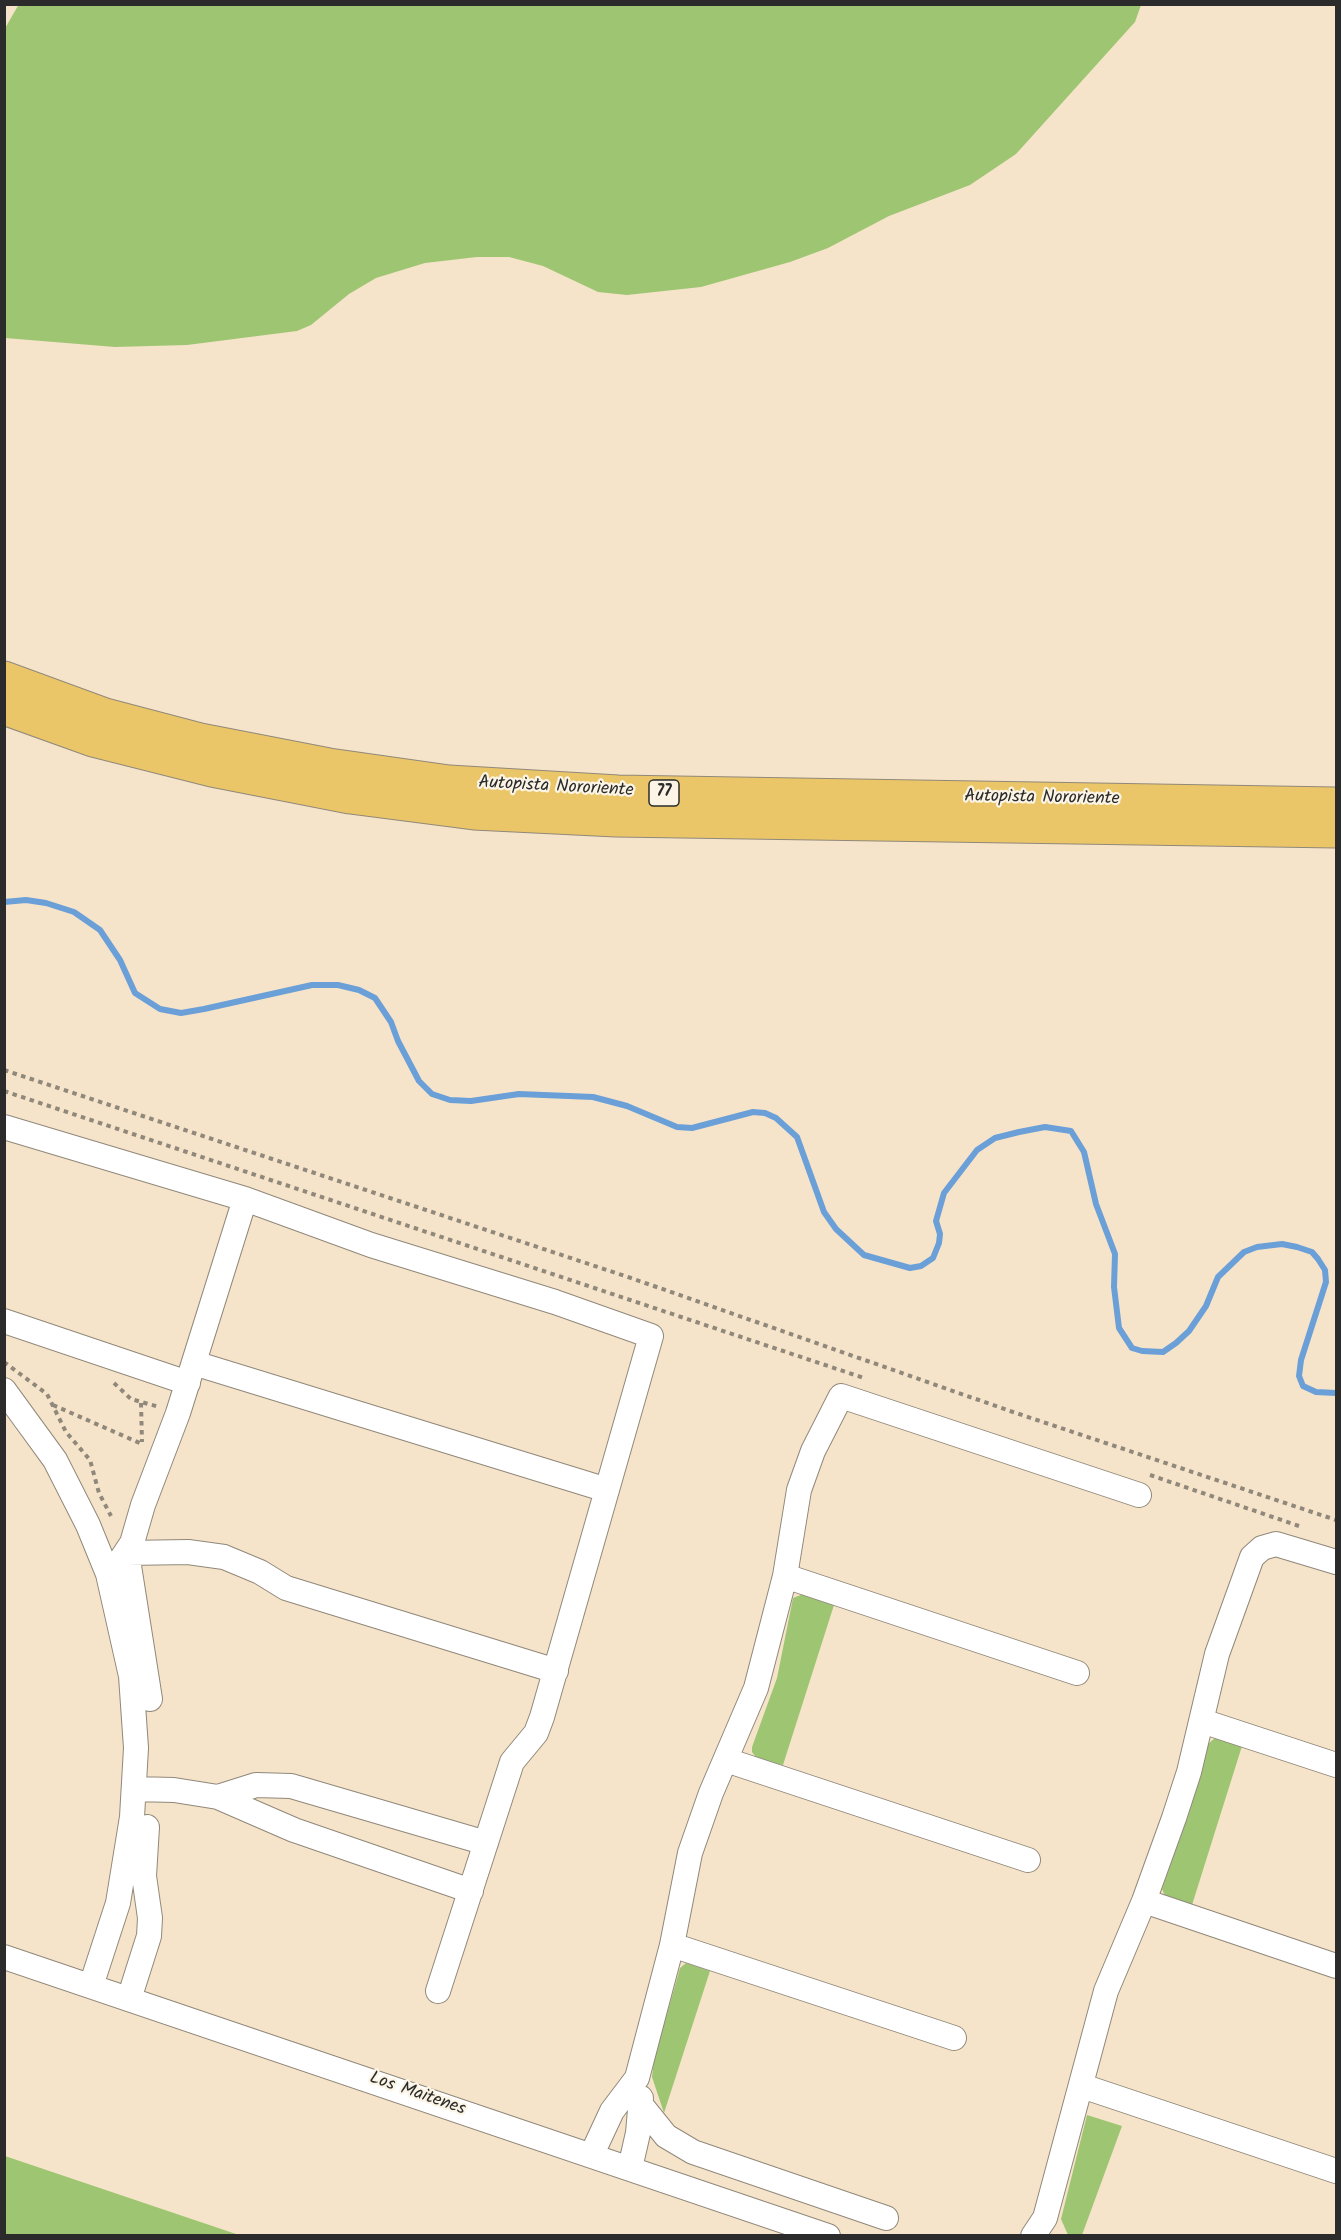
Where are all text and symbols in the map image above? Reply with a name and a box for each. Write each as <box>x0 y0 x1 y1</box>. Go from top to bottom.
street label: Autopista Nororiente <box>478 773 634 803</box>
road number: 77 <box>649 780 679 806</box>
street label: Autopista Nororiente <box>964 787 1120 811</box>
street label: Los Maitenes <box>366 2068 468 2122</box>

